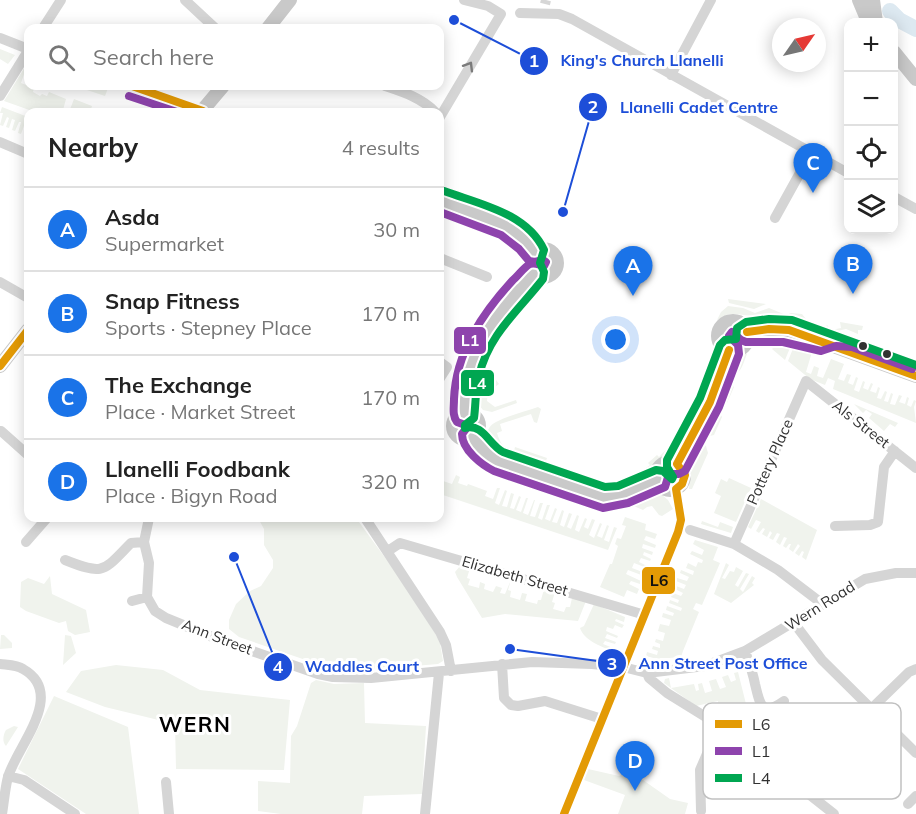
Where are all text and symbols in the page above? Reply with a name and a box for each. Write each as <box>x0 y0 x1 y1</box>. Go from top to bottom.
north arrow <box>772 18 826 72</box>
map controls <box>844 18 898 234</box>
button: + <box>844 18 898 72</box>
search box <box>24 24 444 90</box>
icon: search <box>45 41 78 74</box>
text: Search here <box>93 43 214 71</box>
callout: King's Church Llanelli <box>519 44 736 78</box>
text: 1 <box>529 49 539 72</box>
text: King's Church Llanelli <box>560 50 724 70</box>
one-way arrow <box>462 62 474 72</box>
button: − <box>844 72 898 126</box>
callout: Llanelli Cadet Centre <box>578 90 790 124</box>
text: 2 <box>588 95 598 118</box>
text: Llanelli Cadet Centre <box>620 97 778 117</box>
button: locate <box>844 126 898 180</box>
text: Nearby <box>48 131 138 164</box>
text: 4 results <box>342 135 420 160</box>
pin: C <box>794 144 832 193</box>
button: layers <box>844 180 898 234</box>
text: Asda <box>105 203 160 231</box>
text: A <box>60 217 75 242</box>
text: 30 m <box>373 217 420 242</box>
text: Supermarket <box>105 231 224 256</box>
pin: B <box>834 244 872 294</box>
pin: A <box>614 246 652 296</box>
text: Snap Fitness <box>105 287 240 315</box>
text: B <box>61 301 74 326</box>
text: 170 m <box>361 301 420 326</box>
text: Sports · Stepney Place <box>105 315 312 340</box>
your location <box>601 325 630 354</box>
line badge: L1 <box>453 326 487 355</box>
text: L1 <box>461 330 479 350</box>
unlabelled marker <box>857 340 869 352</box>
unlabelled marker <box>881 348 893 360</box>
line badge: L4 <box>460 369 495 397</box>
text: The Exchange <box>105 371 252 399</box>
text: L4 <box>468 373 487 393</box>
text: C <box>61 385 74 410</box>
text: 170 m <box>361 385 420 410</box>
street label: Als Street <box>829 395 894 452</box>
text: Place · Market Street <box>105 399 295 424</box>
street label: Pottery Place <box>742 416 797 508</box>
text: Llanelli Foodbank <box>105 455 290 483</box>
text: D <box>60 469 75 494</box>
text: 320 m <box>361 469 420 494</box>
text: Place · Bigyn Road <box>105 483 277 508</box>
street label: Elizabeth Street <box>460 551 570 600</box>
line badge: L6 <box>641 566 676 595</box>
text: L6 <box>650 570 669 590</box>
street label: Wern Road <box>781 577 858 635</box>
street label: Ann Street <box>179 614 255 659</box>
callout: Ann Street Post Office <box>597 646 820 680</box>
callout: Waddles Court <box>263 650 432 684</box>
text: 3 <box>607 652 617 675</box>
text: Ann Street Post Office <box>638 653 808 673</box>
text: 4 <box>273 655 284 678</box>
text: Waddles Court <box>305 656 419 676</box>
legend <box>703 703 901 799</box>
district label: WERN <box>159 711 231 737</box>
text: L6 <box>752 714 770 734</box>
text: L1 <box>752 741 770 761</box>
pin: D <box>616 742 654 791</box>
text: L4 <box>752 768 771 788</box>

